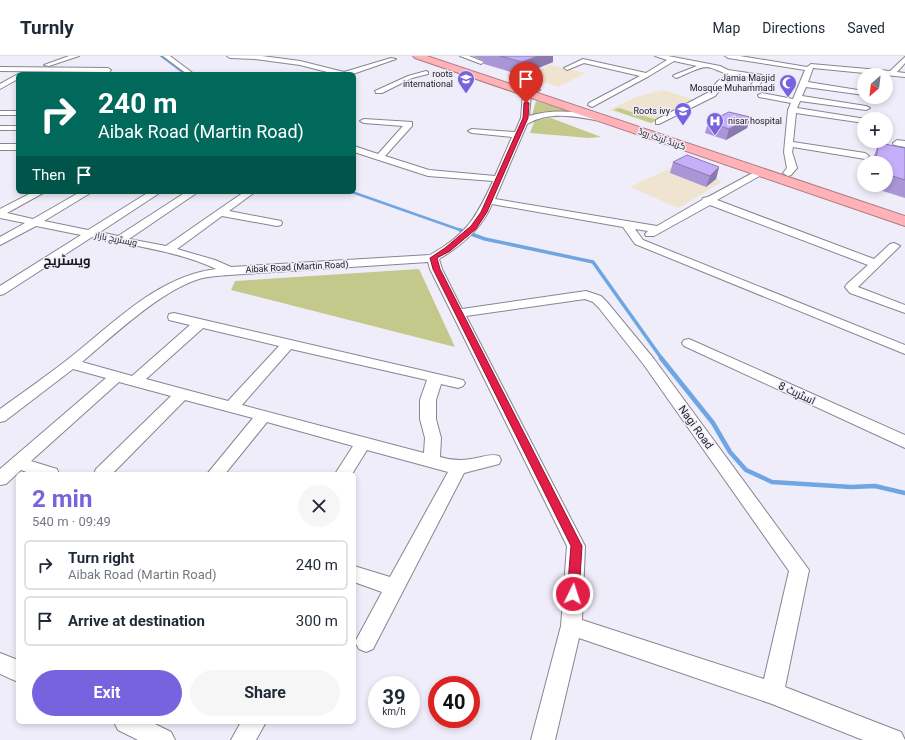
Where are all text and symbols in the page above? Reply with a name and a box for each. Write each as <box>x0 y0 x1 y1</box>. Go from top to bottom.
text: Turnly <box>20 16 74 39</box>
text: Map <box>713 20 740 36</box>
text: Directions <box>762 20 825 36</box>
text: Saved <box>847 20 885 36</box>
pin <box>509 62 543 103</box>
icon: arrive <box>515 68 537 90</box>
north arrow <box>857 68 893 104</box>
map controls <box>857 68 893 192</box>
place label: roots international <box>403 69 453 89</box>
school or university icon: roots international <box>456 69 476 94</box>
place label: Jamia Masjid Mosque Muhammadi <box>690 73 775 93</box>
mosque icon: Jamia Masjid Mosque Muhammadi <box>778 73 798 98</box>
text: 240 m <box>98 87 177 120</box>
icon: right <box>32 88 84 140</box>
school or university icon: Roots ivy <box>673 101 693 126</box>
place label: Roots ivy <box>634 106 671 116</box>
hospital icon: nisar hospital <box>705 111 725 136</box>
button: + <box>857 112 893 148</box>
place label: nisar hospital <box>728 116 782 126</box>
text: Aibak Road (Martin Road) <box>98 121 304 142</box>
street label: گرینڈ ٹرنک روڈ <box>637 126 687 152</box>
button: − <box>857 156 893 192</box>
icon: arrive <box>73 164 95 186</box>
text: Then <box>32 166 65 184</box>
street label: ویسٹریج بازار <box>93 230 138 249</box>
district label: ویسٹریج <box>43 253 91 269</box>
street label: Aibak Road (Martin Road) <box>245 259 349 276</box>
street label: اسٹریٹ 8 <box>776 379 817 408</box>
street label: Nagi Road <box>675 403 716 452</box>
text: 2 min <box>32 485 92 513</box>
button: close <box>298 485 340 527</box>
text: 540 m · 09:49 <box>32 514 111 529</box>
text: Turn right <box>68 549 134 567</box>
icon: right <box>34 554 56 576</box>
text: 240 m <box>296 556 338 574</box>
text: Aibak Road (Martin Road) <box>68 567 217 582</box>
position arrow <box>552 573 594 615</box>
icon: arrive <box>34 610 56 632</box>
text: Arrive at destination <box>68 612 205 630</box>
text: 300 m <box>296 612 338 630</box>
button: Exit <box>32 670 182 716</box>
button: Share <box>190 670 340 716</box>
speed limit sign: 40 <box>428 676 480 728</box>
text: 39 <box>383 685 405 709</box>
text: km/h <box>382 706 406 717</box>

